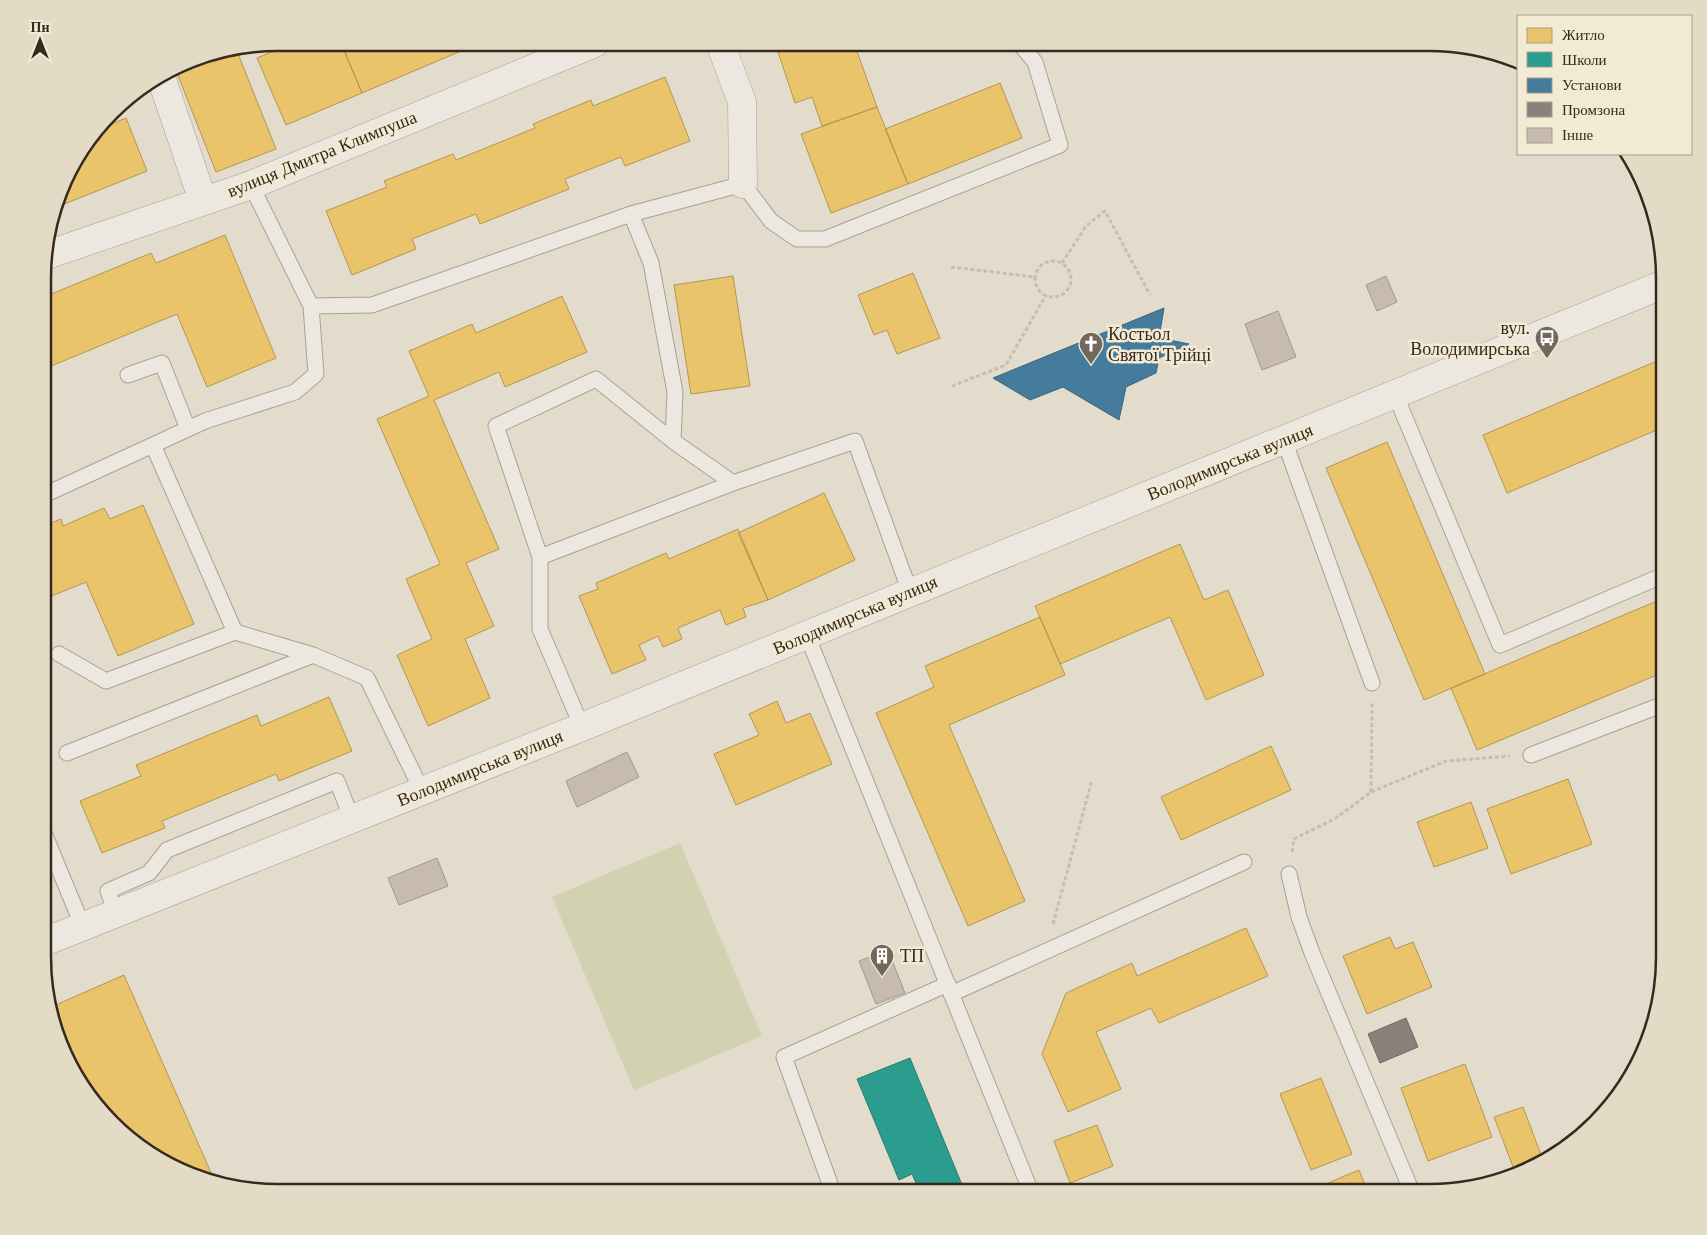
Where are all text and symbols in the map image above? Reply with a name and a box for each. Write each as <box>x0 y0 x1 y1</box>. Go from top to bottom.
north arrow <box>15 15 65 65</box>
legend <box>1517 15 1692 155</box>
text: Пн <box>31 20 49 35</box>
text: Житло <box>1562 27 1605 43</box>
text: Школи <box>1562 52 1606 68</box>
text: Установи <box>1562 77 1622 93</box>
text: Промзона <box>1562 102 1625 118</box>
street label: вулиця Дмитра Климпуша <box>224 107 420 201</box>
text: Інше <box>1562 127 1594 143</box>
place label: вул. Володимирська <box>1410 318 1530 359</box>
place label: Костьол Святої Трійці <box>1108 324 1211 365</box>
bus stop icon: вул. Володимирська <box>1534 325 1560 359</box>
church icon: Костьол Святої Трійці <box>1078 331 1104 365</box>
street label: Володимирська вулиця <box>1144 420 1316 504</box>
street label: Володимирська вулиця <box>770 571 940 659</box>
street label: Володимирська вулиця <box>394 726 566 810</box>
building icon: ТП <box>869 943 895 977</box>
place label: ТП <box>900 946 924 966</box>

